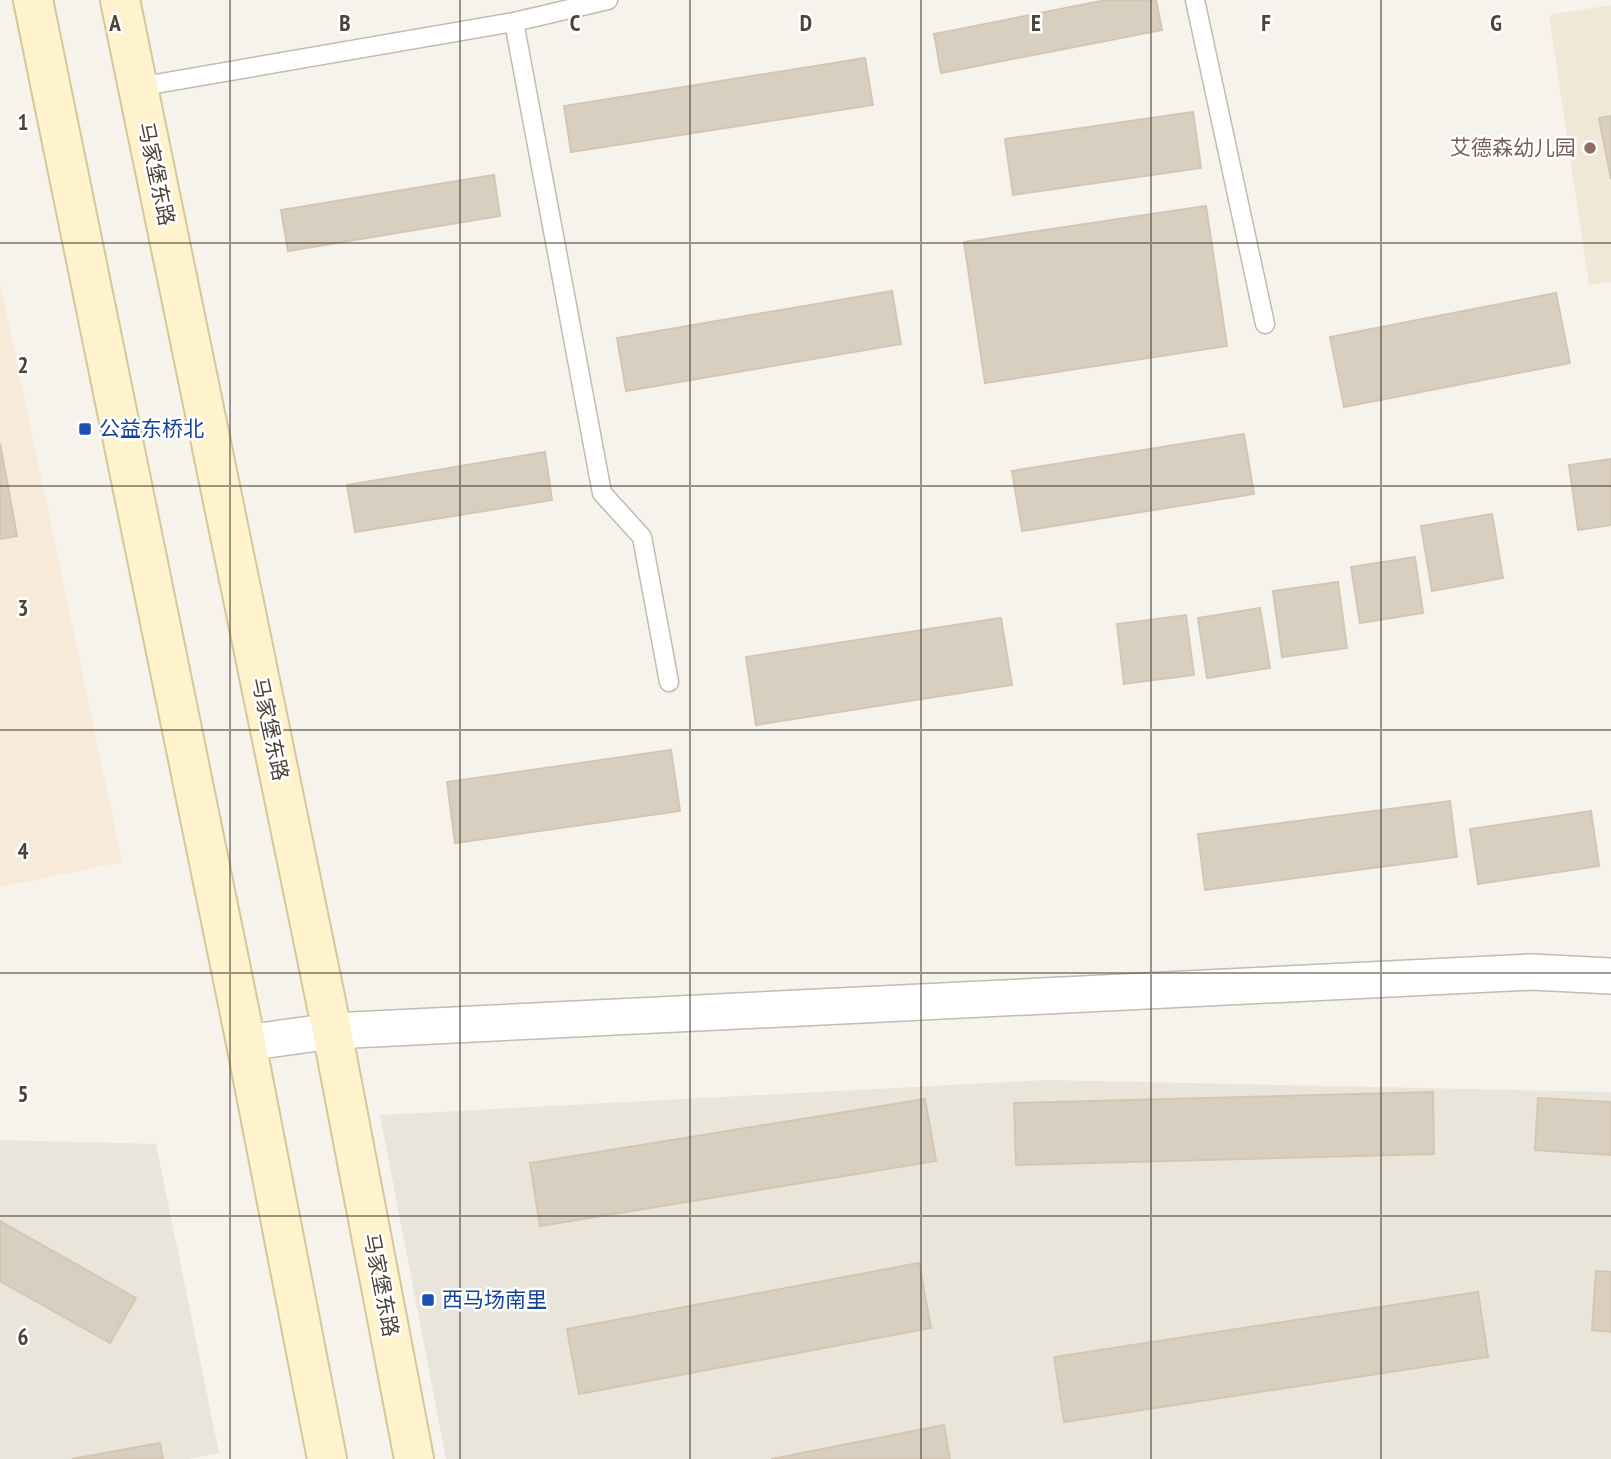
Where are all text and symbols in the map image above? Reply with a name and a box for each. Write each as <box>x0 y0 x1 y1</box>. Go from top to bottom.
text: A <box>108 8 121 37</box>
text: B <box>339 8 351 37</box>
text: C <box>570 8 581 37</box>
text: D <box>800 8 812 37</box>
text: E <box>1031 8 1041 37</box>
text: F <box>1261 8 1271 37</box>
text: G <box>1490 8 1502 37</box>
text: 1 <box>18 107 29 136</box>
street label: 马家堡东路 <box>132 120 181 228</box>
place label: 艾德森幼儿园 <box>1450 134 1576 161</box>
marker: 艾德森幼儿园 <box>1582 140 1598 156</box>
text: 2 <box>18 350 29 379</box>
place label: 公益东桥北 <box>99 415 204 442</box>
marker: 公益东桥北 <box>77 421 93 437</box>
text: 3 <box>18 593 29 622</box>
street label: 马家堡东路 <box>246 675 295 783</box>
text: 4 <box>18 836 29 865</box>
text: 5 <box>18 1079 29 1108</box>
street label: 马家堡东路 <box>358 1231 405 1339</box>
place label: 西马场南里 <box>442 1286 547 1313</box>
marker: 西马场南里 <box>420 1292 436 1308</box>
text: 6 <box>18 1322 29 1351</box>

